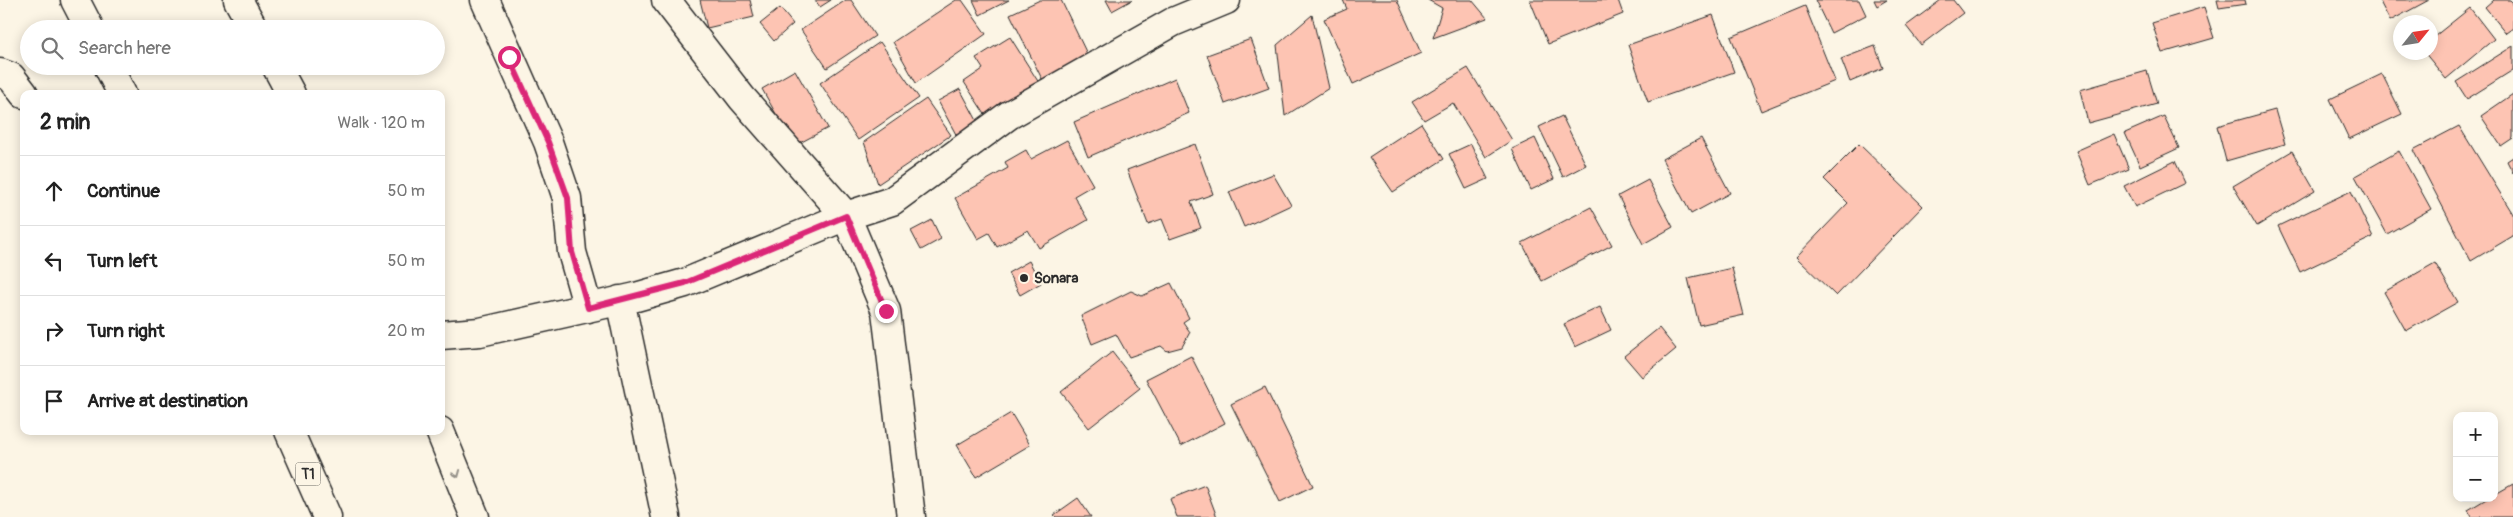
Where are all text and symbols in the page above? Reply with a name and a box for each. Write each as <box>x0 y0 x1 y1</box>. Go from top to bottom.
north arrow <box>2393 15 2438 60</box>
search box <box>20 20 445 75</box>
icon: search <box>38 34 66 62</box>
text: Search here <box>78 36 171 60</box>
route start <box>498 46 521 69</box>
text: 2 min <box>40 109 90 136</box>
text: Walk · 120 m <box>337 113 425 133</box>
icon: ahead <box>40 177 68 205</box>
text: Continue <box>87 179 160 203</box>
text: 50 m <box>388 181 425 201</box>
icon: left <box>40 247 68 275</box>
text: Turn left <box>87 249 157 273</box>
text: 50 m <box>388 251 425 271</box>
place label: Sonara <box>1034 269 1078 288</box>
marker: Sonara <box>1018 272 1030 284</box>
route end <box>875 300 898 323</box>
icon: right <box>40 317 68 345</box>
text: Turn right <box>87 319 165 343</box>
text: 20 m <box>387 321 425 341</box>
icon: arrive <box>40 387 68 415</box>
text: Arrive at destination <box>87 389 248 413</box>
map controls <box>2453 412 2498 502</box>
button: + <box>2453 412 2498 457</box>
button: − <box>2453 457 2498 502</box>
road number: T1 <box>296 462 320 486</box>
one-way arrow <box>451 469 462 478</box>

